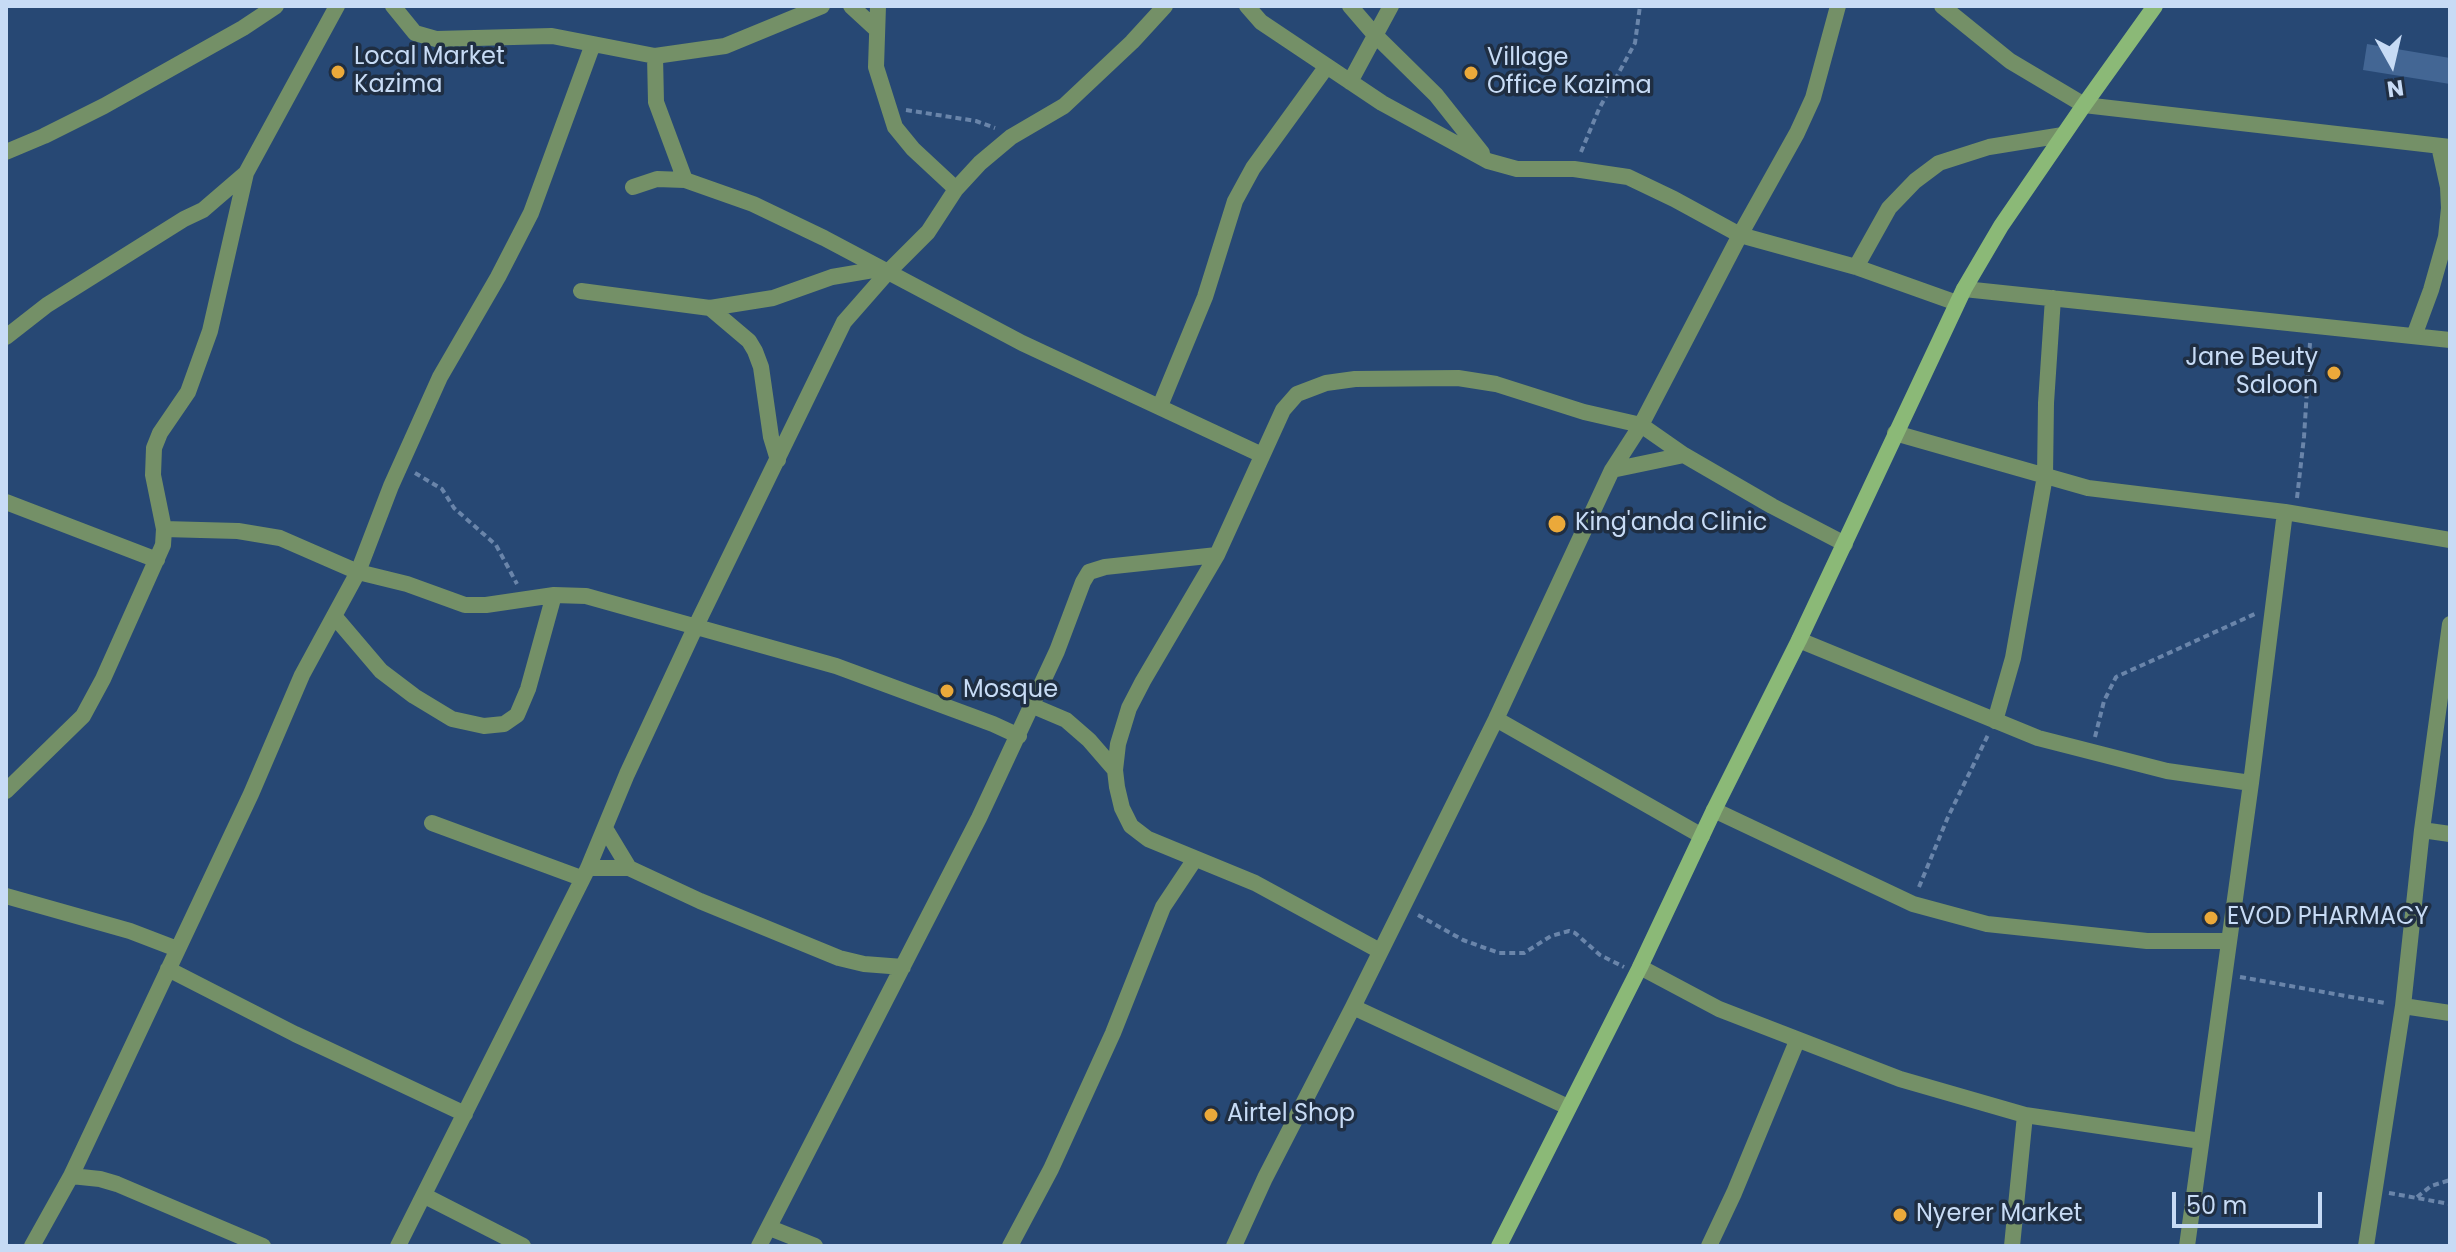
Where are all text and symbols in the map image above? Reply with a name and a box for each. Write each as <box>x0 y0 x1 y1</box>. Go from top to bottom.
north arrow <box>2352 24 2432 104</box>
place label: Local Market Kazima <box>354 44 505 100</box>
place label: Village Office Kazima <box>1487 45 1652 101</box>
marker: Local Market Kazima <box>329 63 347 81</box>
marker: Village Office Kazima <box>1462 64 1480 82</box>
text: N <box>2385 72 2406 105</box>
place label: Jane Beuty Saloon <box>2185 345 2318 401</box>
marker: Jane Beuty Saloon <box>2325 364 2343 382</box>
place label: King'anda Clinic <box>1575 510 1767 538</box>
marker: King'anda Clinic <box>1546 513 1568 535</box>
place label: Mosque <box>963 677 1058 705</box>
marker: Mosque <box>938 682 956 700</box>
place label: EVOD PHARMACY <box>2227 904 2428 932</box>
marker: EVOD PHARMACY <box>2202 909 2220 927</box>
place label: Airtel Shop <box>1227 1101 1355 1129</box>
marker: Airtel Shop <box>1202 1106 1220 1124</box>
scale bar <box>2176 1176 2326 1226</box>
text: 50 m <box>2186 1189 2247 1222</box>
place label: Nyerer Market <box>1916 1201 2082 1229</box>
marker: Nyerer Market <box>1891 1206 1909 1224</box>

